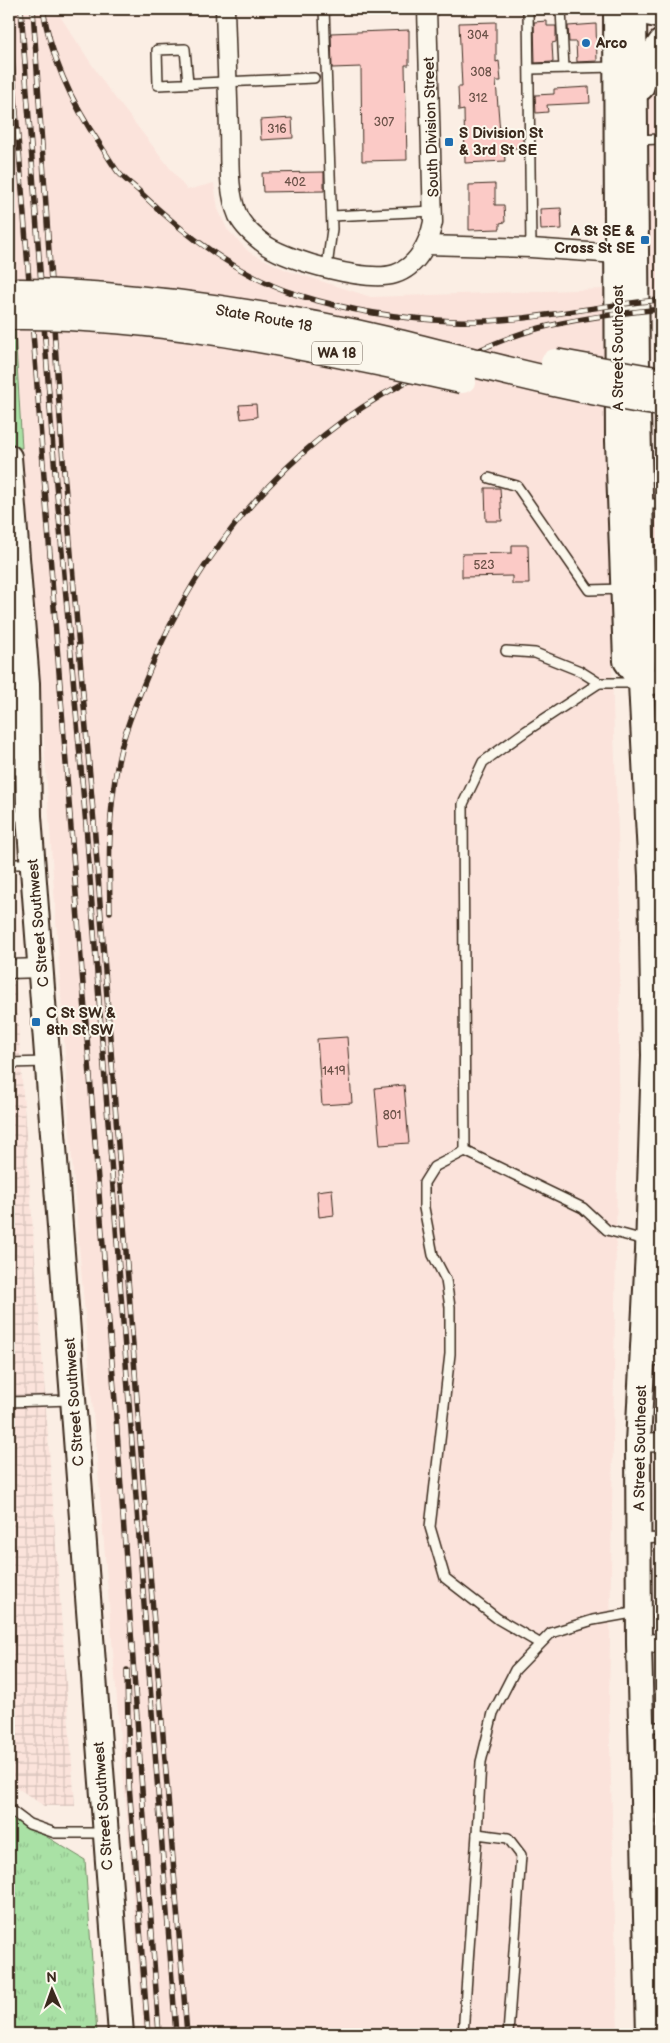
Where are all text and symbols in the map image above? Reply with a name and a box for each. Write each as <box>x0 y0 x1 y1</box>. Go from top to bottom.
house number: 304 <box>467 28 490 43</box>
place label: Arco <box>595 34 628 53</box>
marker: Arco <box>580 37 592 49</box>
street label: South Division Street <box>420 56 443 197</box>
house number: 308 <box>470 65 492 80</box>
house number: 312 <box>468 91 488 106</box>
house number: 307 <box>374 115 394 130</box>
house number: 316 <box>267 122 287 137</box>
place label: S Division St & 3rd St SE <box>459 124 543 160</box>
marker: S Division St & 3rd St SE <box>443 136 455 148</box>
house number: 402 <box>284 175 306 190</box>
place label: A St SE & Cross St SE <box>554 222 635 258</box>
marker: A St SE & Cross St SE <box>639 234 651 246</box>
street label: A Street Southeast <box>609 285 628 411</box>
street label: State Route 18 <box>214 301 314 336</box>
road number: WA 18 <box>312 342 362 364</box>
house number: 523 <box>473 558 495 573</box>
street label: C Street Southwest <box>23 858 54 988</box>
place label: C St SW & 8th St SW <box>46 1004 116 1040</box>
marker: C St SW & 8th St SW <box>30 1016 42 1028</box>
house number: 1419 <box>322 1064 346 1079</box>
house number: 801 <box>383 1108 401 1123</box>
street label: C Street Southwest <box>61 1337 88 1467</box>
street label: A Street Southeast <box>630 1384 651 1511</box>
street label: C Street Southwest <box>90 1741 117 1871</box>
north arrow <box>28 1966 78 2016</box>
text: N <box>46 1969 57 1986</box>

